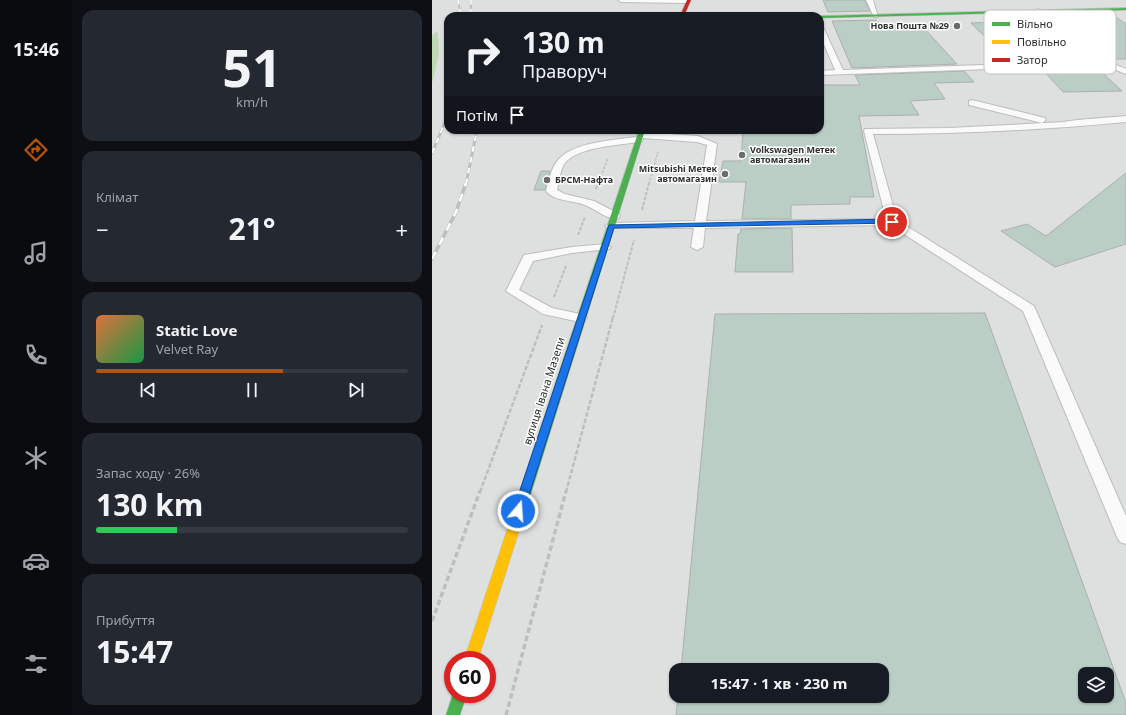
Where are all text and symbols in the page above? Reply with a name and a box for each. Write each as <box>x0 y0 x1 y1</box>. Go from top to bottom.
legend <box>984 10 1116 74</box>
text: Вільно <box>1017 16 1053 31</box>
place label: Нова Пошта №29 <box>871 19 949 32</box>
marker: Нова Пошта №29 <box>952 21 962 31</box>
text: 130 m <box>522 23 605 61</box>
icon: right <box>456 28 508 80</box>
text: 51 <box>222 31 282 102</box>
text: Повільно <box>1017 34 1066 49</box>
text: 15:46 <box>13 37 59 61</box>
text: Затор <box>1017 52 1048 67</box>
text: Праворуч <box>522 59 607 83</box>
text: km/h <box>236 93 268 111</box>
icon: arrive <box>506 104 528 126</box>
text: Потім <box>456 105 498 125</box>
icon: directions <box>22 136 50 164</box>
place label: Volkswagen Метек автомагазин <box>750 143 836 166</box>
marker: Volkswagen Метек автомагазин <box>737 150 747 160</box>
place label: Mitsubishi Метек автомагазин <box>639 162 717 185</box>
marker: Mitsubishi Метек автомагазин <box>720 169 730 179</box>
place label: БРСМ-Нафта <box>555 173 613 186</box>
marker: БРСМ-Нафта <box>542 175 552 185</box>
text: Клімат <box>96 188 138 206</box>
pin <box>875 205 909 239</box>
text: 21° <box>228 208 276 249</box>
icon: arrive <box>881 211 903 233</box>
text: − <box>96 214 109 244</box>
text: + <box>395 214 408 244</box>
icon: music <box>22 239 50 267</box>
text: Static Love <box>156 320 237 340</box>
street label: вулиця Івана Мазепи <box>519 335 568 447</box>
text: Velvet Ray <box>156 340 218 358</box>
icon: phone <box>22 341 50 369</box>
icon: previous <box>137 379 159 401</box>
icon: pause <box>241 379 263 401</box>
icon: next <box>345 379 367 401</box>
icon: climate <box>22 444 50 472</box>
text: Запас ходу · 26% <box>96 464 200 482</box>
text: 130 km <box>96 484 203 525</box>
position arrow <box>497 490 539 532</box>
icon: car <box>22 547 50 575</box>
text: Прибуття <box>96 611 155 629</box>
text: 15:47 <box>96 631 173 672</box>
icon: filters <box>22 650 50 678</box>
speed limit sign: 60 <box>444 651 496 703</box>
map controls <box>1078 667 1114 703</box>
button: layers <box>1078 667 1114 703</box>
text: 15:47 · 1 хв · 230 m <box>711 673 847 693</box>

